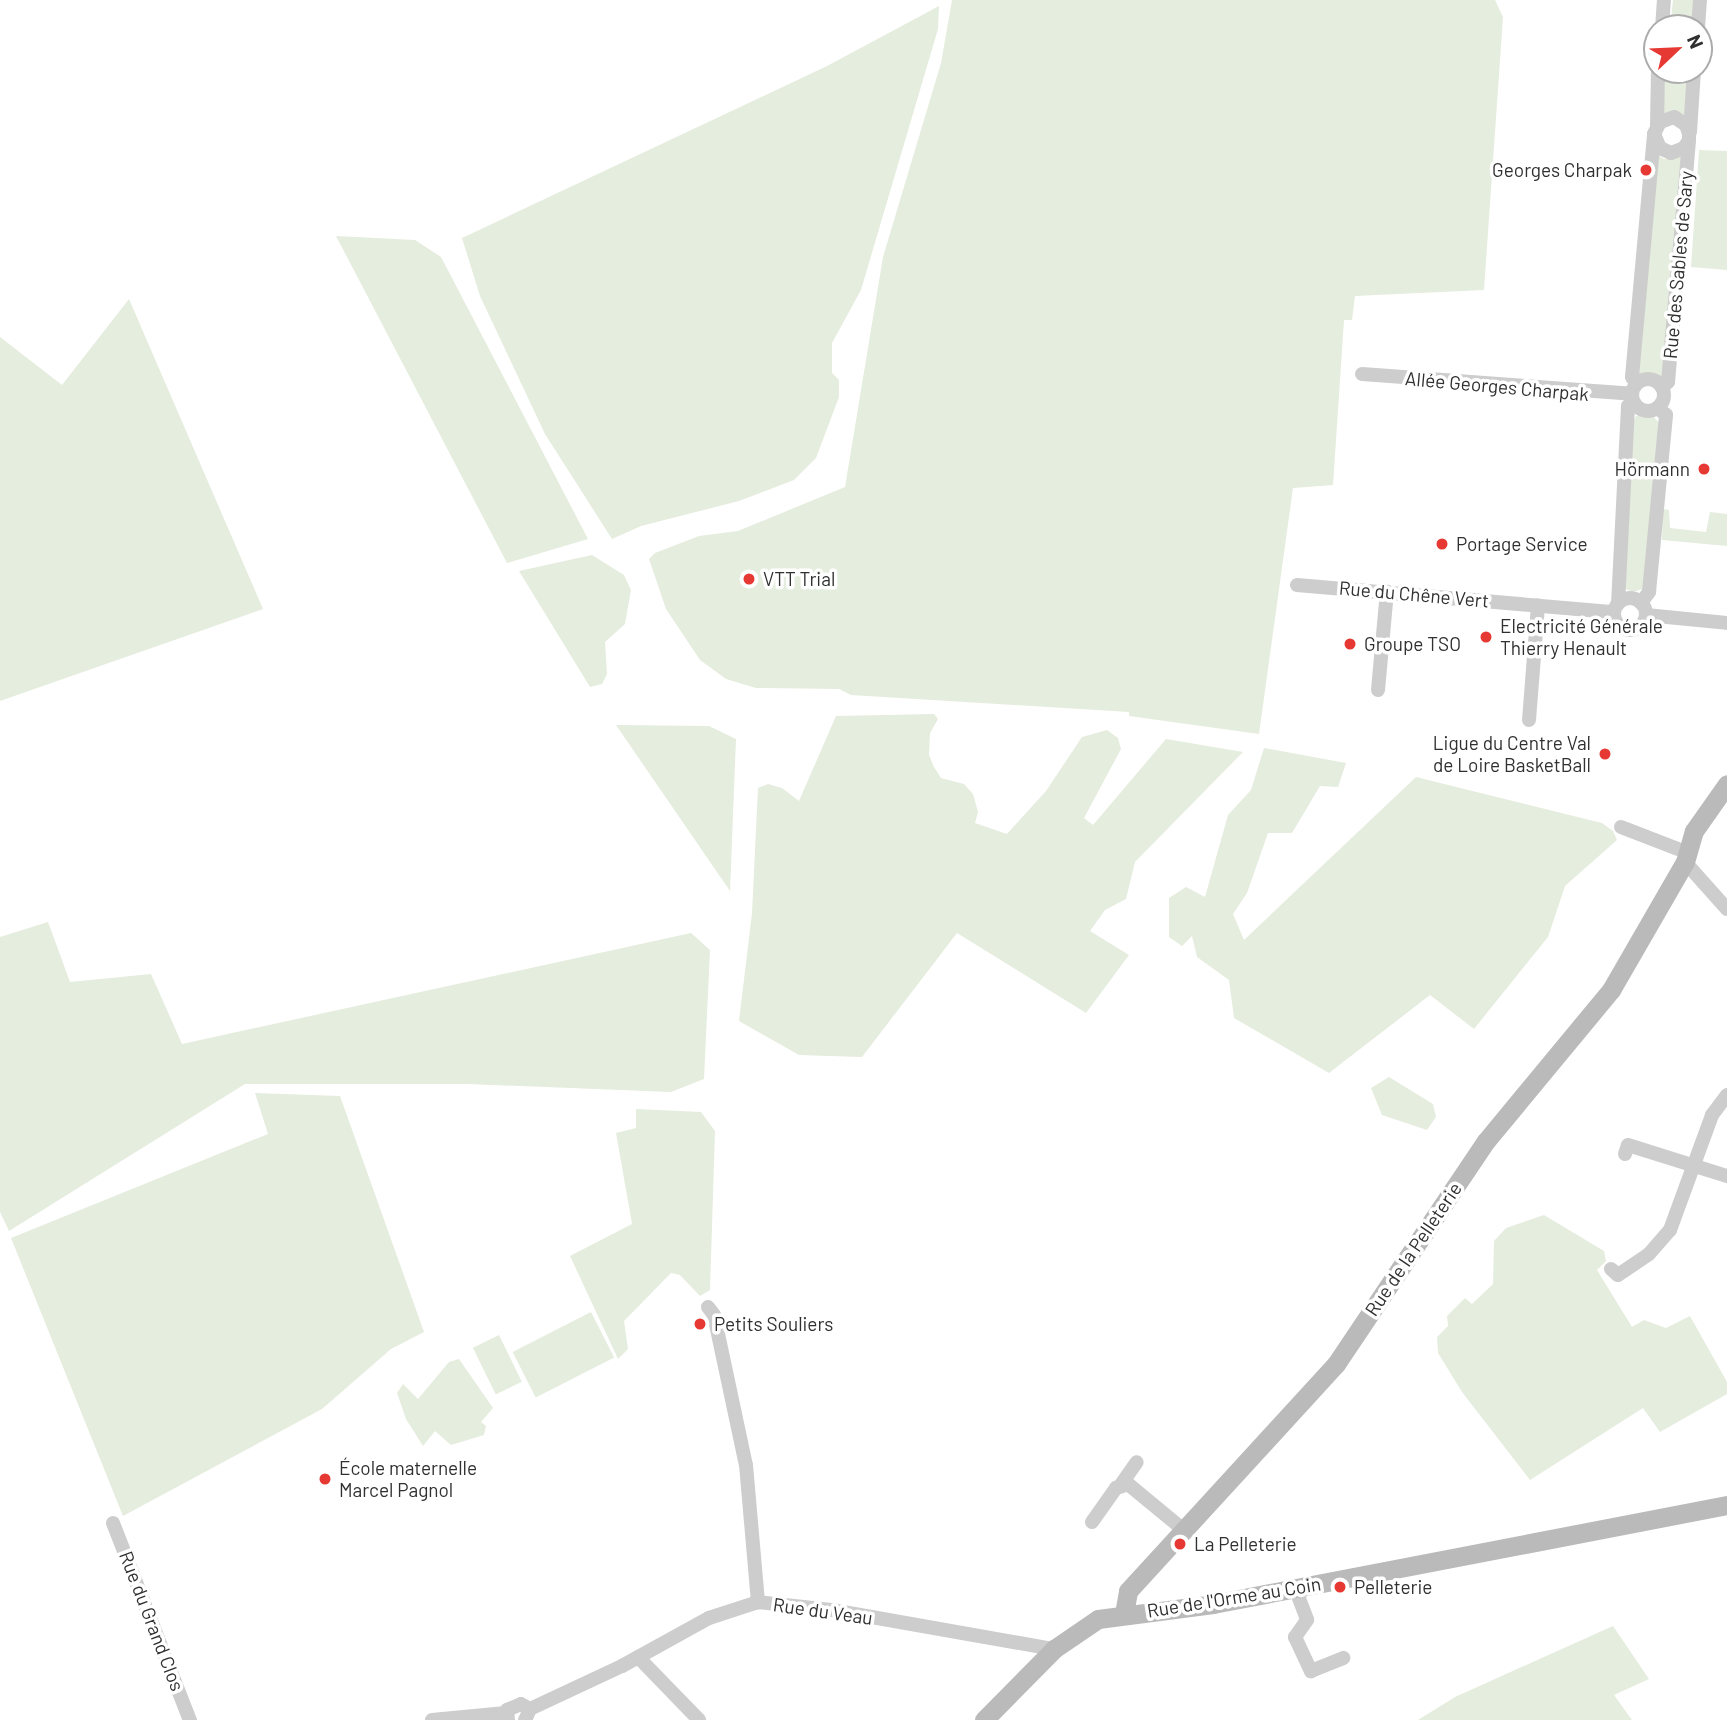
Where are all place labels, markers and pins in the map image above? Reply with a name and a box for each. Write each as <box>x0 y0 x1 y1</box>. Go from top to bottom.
place label: Georges Charpak <box>1492 159 1632 181</box>
marker: Georges Charpak <box>1638 162 1654 178</box>
place label: Hörmann <box>1615 458 1690 480</box>
marker: Hörmann <box>1696 461 1712 477</box>
place label: Portage Service <box>1456 533 1588 555</box>
marker: Portage Service <box>1434 536 1450 552</box>
place label: VTT Trial <box>763 568 835 590</box>
marker: VTT Trial <box>741 571 757 587</box>
place label: Electricité Générale Thierry Henault <box>1500 615 1663 659</box>
marker: Electricité Générale Thierry Henault <box>1478 629 1494 645</box>
place label: Groupe TSO <box>1364 633 1461 655</box>
marker: Groupe TSO <box>1342 636 1358 652</box>
place label: Ligue du Centre Val de Loire BasketBall <box>1433 732 1591 776</box>
marker: Ligue du Centre Val de Loire BasketBall <box>1597 746 1613 762</box>
place label: Petits Souliers <box>714 1313 833 1335</box>
marker: Petits Souliers <box>692 1316 708 1332</box>
place label: École maternelle Marcel Pagnol <box>339 1457 477 1501</box>
marker: École maternelle Marcel Pagnol <box>317 1471 333 1487</box>
place label: La Pelleterie <box>1194 1533 1297 1555</box>
marker: La Pelleterie <box>1172 1536 1188 1552</box>
place label: Pelleterie <box>1354 1576 1432 1598</box>
marker: Pelleterie <box>1332 1579 1348 1595</box>

